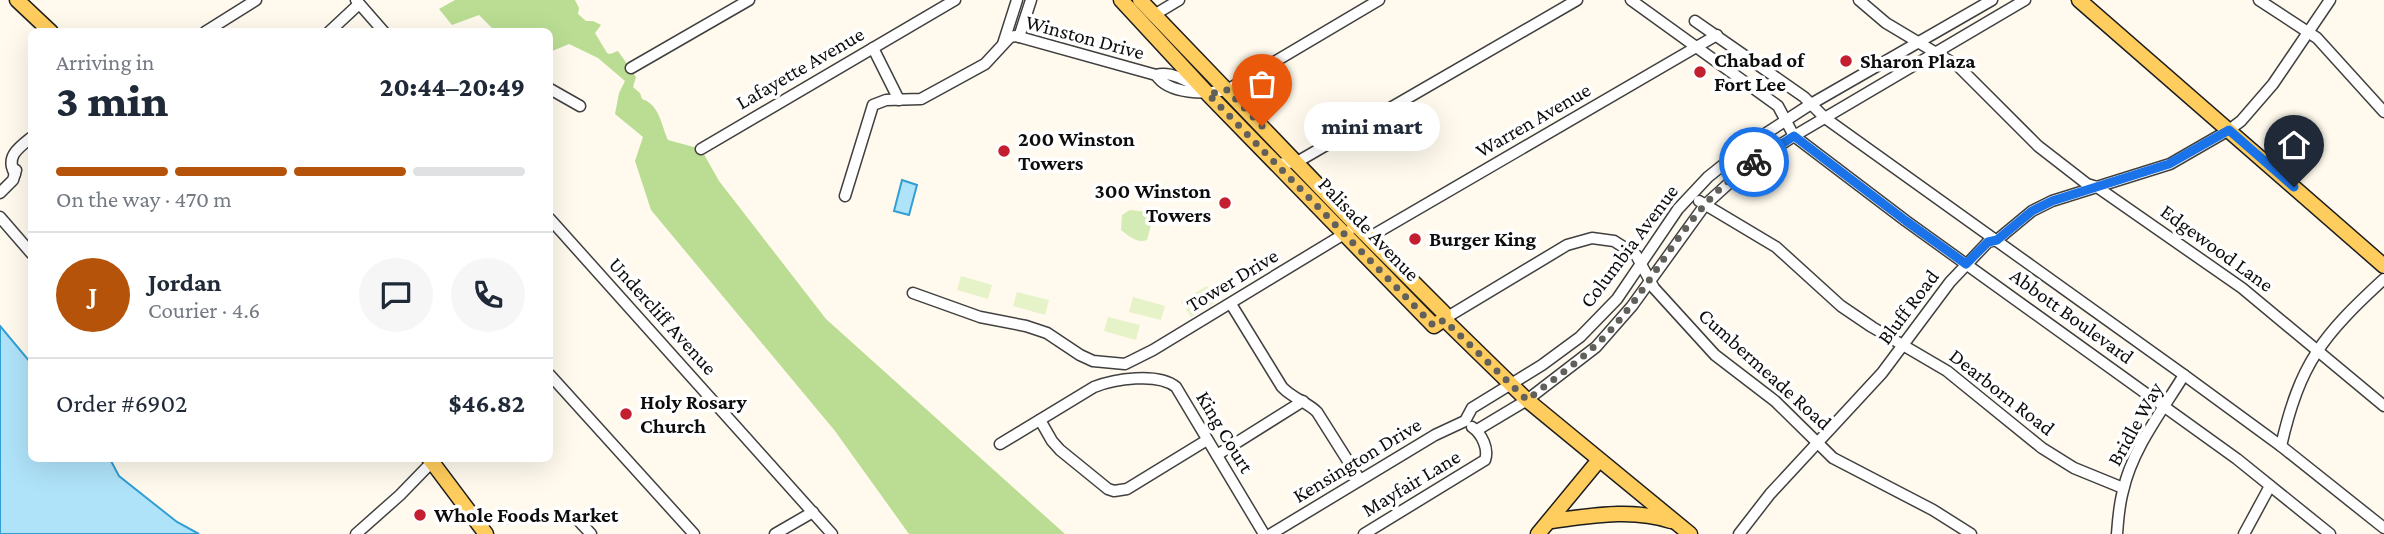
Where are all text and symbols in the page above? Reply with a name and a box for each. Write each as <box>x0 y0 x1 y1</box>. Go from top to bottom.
street label: Winston Drive <box>1023 10 1147 64</box>
street label: Lafayette Avenue <box>732 22 868 114</box>
place label: Chabad of Fort Lee <box>1714 48 1805 96</box>
text: Arriving in <box>56 49 154 75</box>
place label: Sharon Plaza <box>1860 49 1976 73</box>
marker: Sharon Plaza <box>1838 53 1854 69</box>
pin <box>1232 54 1292 126</box>
marker: Chabad of Fort Lee <box>1692 64 1708 80</box>
icon: bag <box>1243 65 1281 103</box>
text: 20:44–20:49 <box>380 73 525 102</box>
text: 3 min <box>56 75 168 126</box>
street label: Warren Avenue <box>1471 77 1595 163</box>
callout: mini mart <box>1304 102 1440 150</box>
text: mini mart <box>1321 113 1423 139</box>
pin <box>2264 115 2324 187</box>
icon: home <box>2275 126 2313 164</box>
place label: 200 Winston Towers <box>1018 127 1135 175</box>
courier <box>1719 127 1789 197</box>
marker: 200 Winston Towers <box>996 143 1012 159</box>
icon: bike <box>1735 143 1773 181</box>
street label: Palisade Avenue <box>1313 172 1425 286</box>
place label: 300 Winston Towers <box>1095 179 1211 227</box>
street label: Columbia Avenue <box>1575 180 1683 312</box>
text: On the way · 470 m <box>56 186 232 212</box>
marker: 300 Winston Towers <box>1217 195 1233 211</box>
street label: Edgewood Lane <box>2156 199 2278 297</box>
place label: Burger King <box>1429 227 1537 251</box>
marker: Burger King <box>1407 231 1423 247</box>
street label: Tower Drive <box>1182 243 1282 317</box>
street label: Undercliff Avenue <box>604 252 722 380</box>
button: chat <box>359 258 433 332</box>
button: phone <box>451 258 525 332</box>
street label: Abbott Boulevard <box>2006 263 2138 369</box>
street label: Bluff Road <box>1872 265 1944 349</box>
text: Jordan <box>148 268 222 297</box>
text: J <box>89 281 97 310</box>
text: Courier · 4.6 <box>148 297 260 323</box>
street label: Cumbermeade Road <box>1694 303 1836 435</box>
street label: Dearborn Road <box>1945 344 2059 440</box>
street label: Bridle Way <box>2102 378 2168 470</box>
street label: King Court <box>1191 387 1259 478</box>
text: Order #6902 <box>56 389 187 418</box>
text: $46.82 <box>449 389 525 418</box>
place label: Holy Rosary Church <box>640 390 747 438</box>
marker: Holy Rosary Church <box>618 406 634 422</box>
street label: Kensington Drive <box>1288 412 1426 508</box>
street label: Mayfair Lane <box>1357 444 1465 522</box>
place label: Whole Foods Market <box>433 503 619 527</box>
marker: Whole Foods Market <box>412 507 428 523</box>

